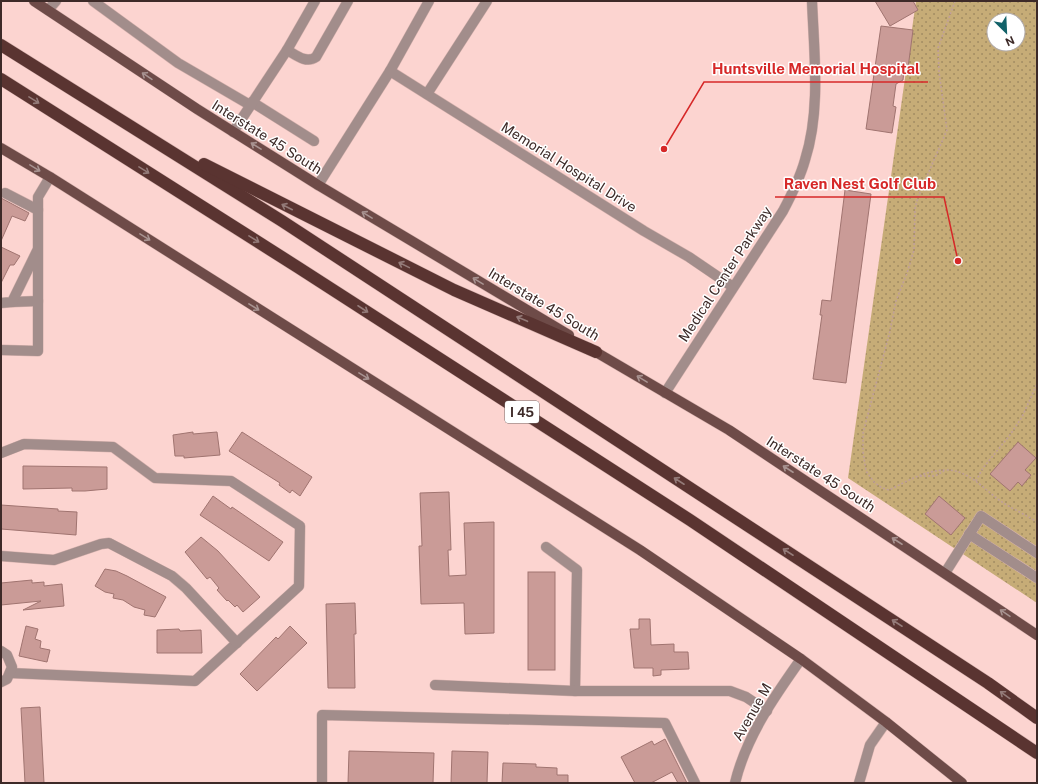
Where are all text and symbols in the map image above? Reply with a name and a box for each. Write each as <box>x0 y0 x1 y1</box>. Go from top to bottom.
north arrow <box>986 12 1026 52</box>
text: N <box>1004 34 1016 48</box>
callout: Huntsville Memorial Hospital <box>704 55 928 82</box>
text: Huntsville Memorial Hospital <box>712 60 920 77</box>
one-way arrow <box>142 72 153 80</box>
one-way arrow <box>28 96 39 104</box>
street label: Interstate 45 South <box>209 97 325 177</box>
street label: Memorial Hospital Drive <box>499 119 640 215</box>
one-way arrow <box>250 142 262 150</box>
one-way arrow <box>29 164 41 172</box>
one-way arrow <box>138 166 150 174</box>
callout: Raven Nest Golf Club <box>775 170 944 197</box>
text: Raven Nest Golf Club <box>784 175 936 192</box>
one-way arrow <box>281 203 293 210</box>
street label: Medical Center Parkway <box>675 203 775 345</box>
one-way arrow <box>361 210 373 218</box>
one-way arrow <box>139 233 150 241</box>
one-way arrow <box>248 235 259 243</box>
one-way arrow <box>398 261 410 268</box>
street label: Interstate 45 South <box>486 265 602 343</box>
one-way arrow <box>472 277 484 285</box>
one-way arrow <box>248 303 260 311</box>
one-way arrow <box>357 305 368 313</box>
one-way arrow <box>516 315 528 322</box>
one-way arrow <box>358 373 370 381</box>
one-way arrow <box>636 375 648 383</box>
road number: I 45 <box>505 401 539 423</box>
street label: Interstate 45 South <box>764 433 878 515</box>
one-way arrow <box>783 465 794 473</box>
one-way arrow <box>674 477 685 485</box>
one-way arrow <box>891 537 902 545</box>
one-way arrow <box>783 548 794 556</box>
one-way arrow <box>999 609 1010 617</box>
one-way arrow <box>891 619 903 627</box>
street label: Avenue M <box>729 680 775 744</box>
one-way arrow <box>1000 691 1011 699</box>

